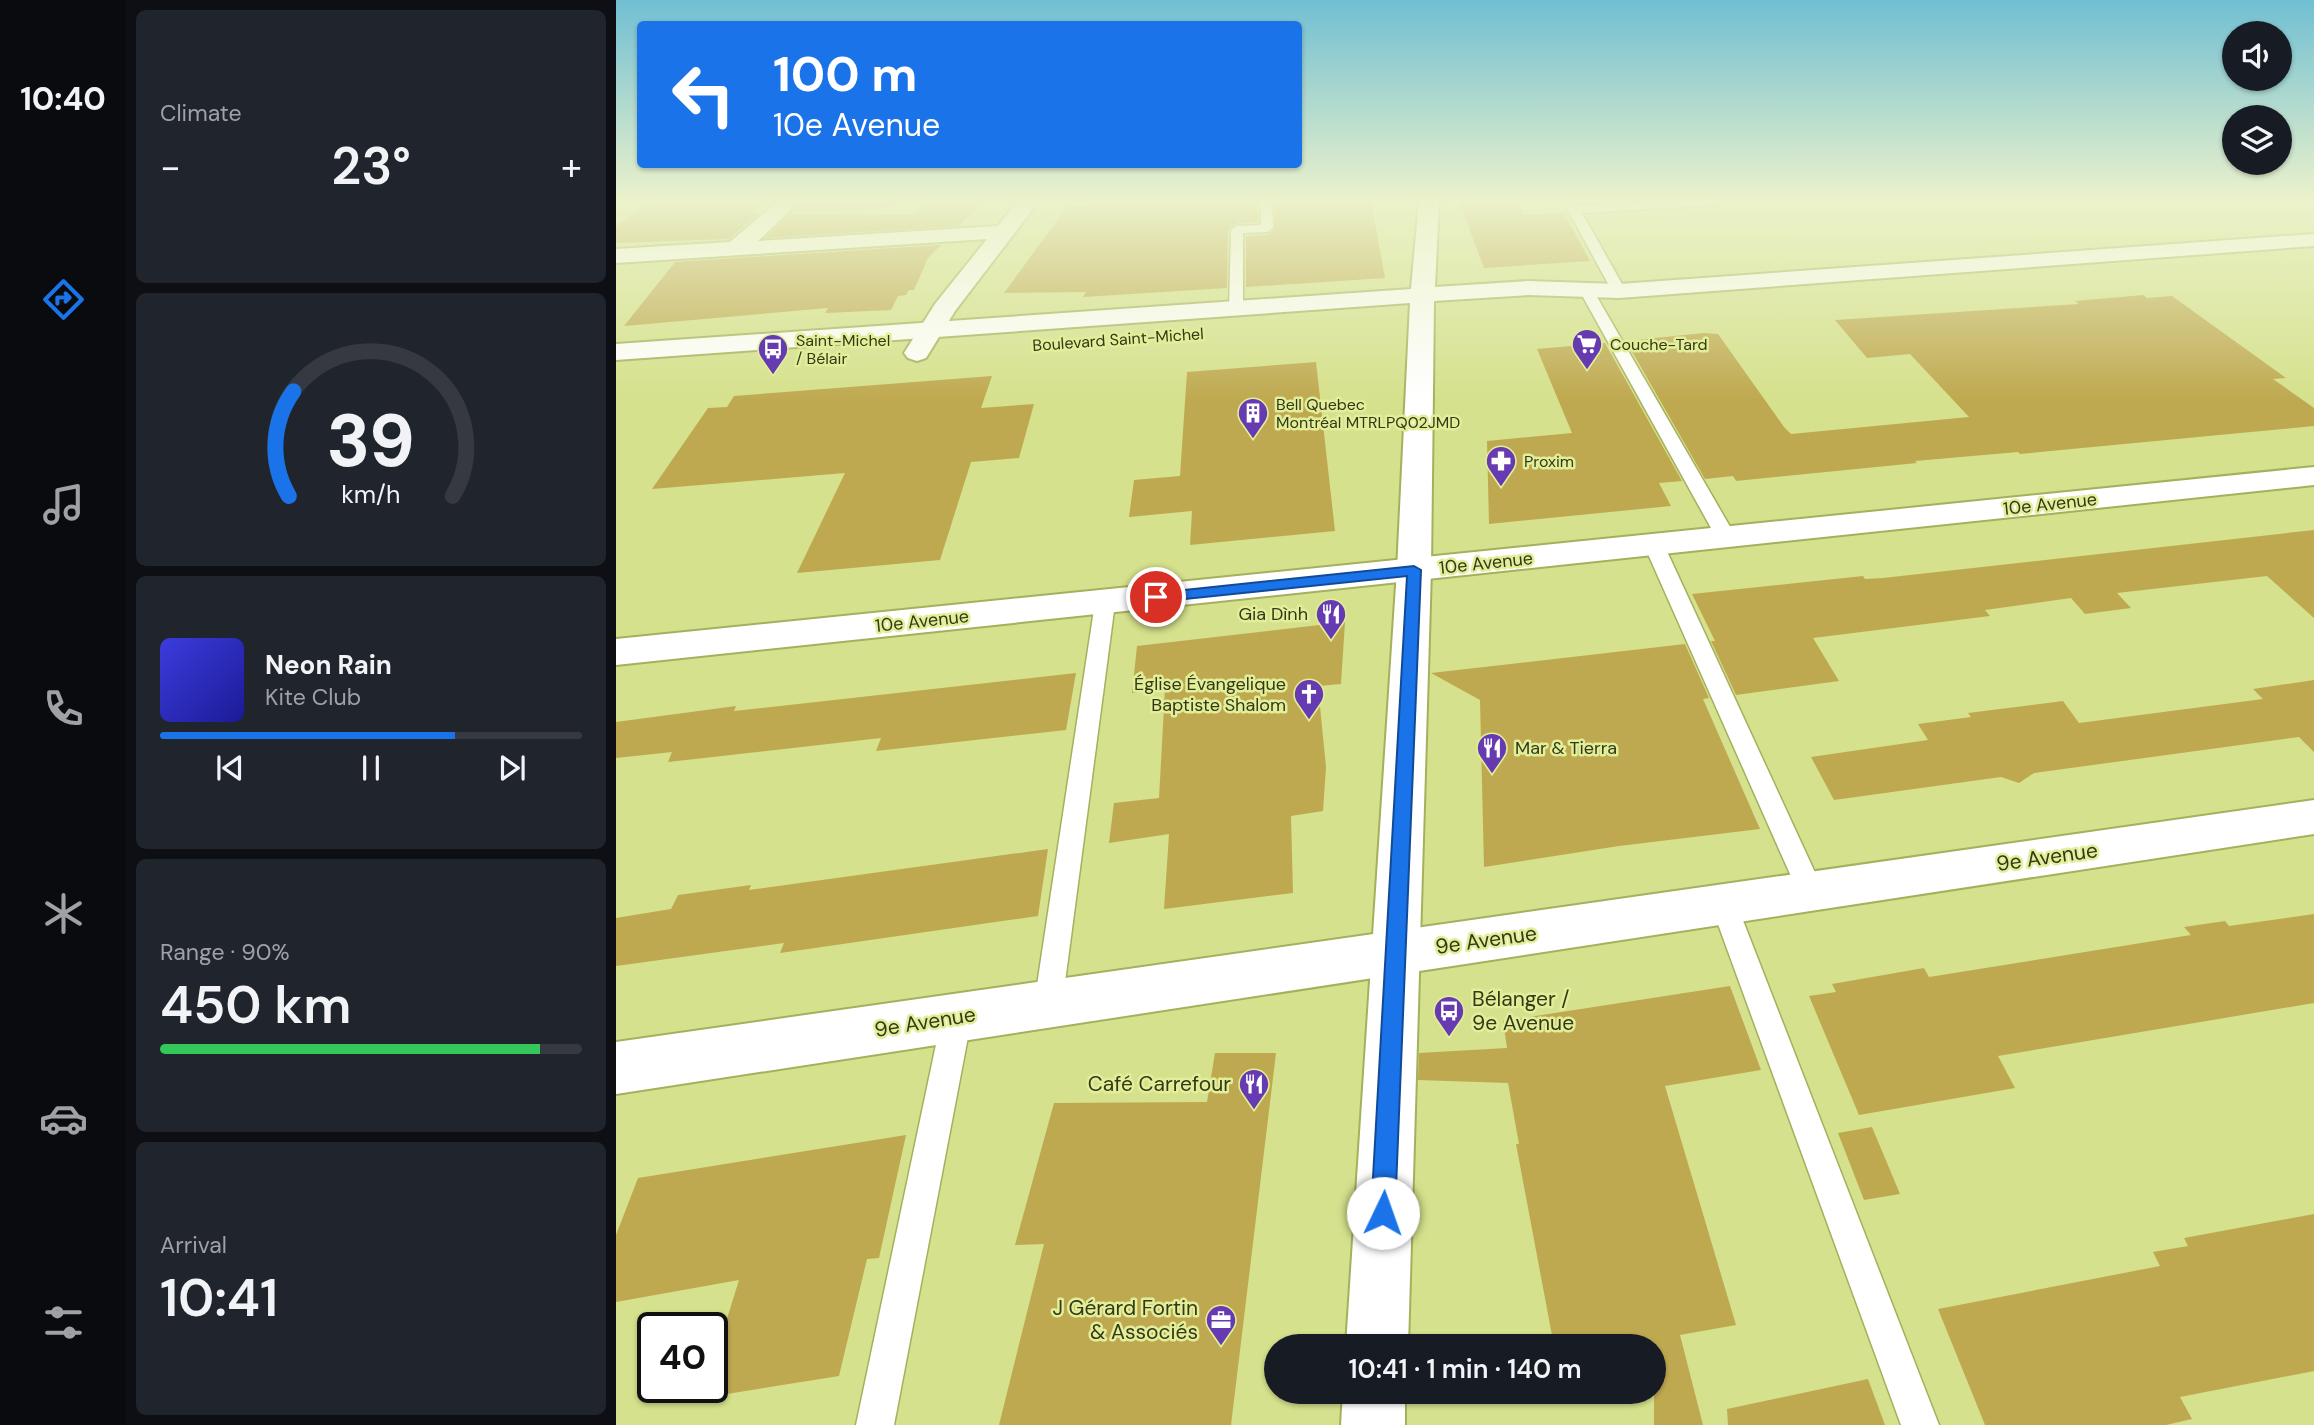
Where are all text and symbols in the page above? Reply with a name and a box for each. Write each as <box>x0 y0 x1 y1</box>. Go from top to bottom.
map controls <box>2222 21 2292 175</box>
button: sound <box>2222 21 2292 91</box>
text: 100 m <box>773 42 917 106</box>
icon: left <box>658 49 749 140</box>
text: 10:40 <box>20 78 106 120</box>
text: Climate <box>160 98 242 128</box>
text: 10e Avenue <box>773 104 940 146</box>
button: layers <box>2222 105 2292 175</box>
text: 23° <box>331 132 411 200</box>
text: − <box>160 142 181 192</box>
text: + <box>561 142 582 192</box>
icon: directions <box>39 275 88 324</box>
street label: Boulevard Saint-Michel <box>1032 323 1204 356</box>
supermarket icon: Couche-Tard <box>1570 327 1604 371</box>
place label: Saint-Michel / Bélair <box>796 330 890 369</box>
bus stop icon: Saint-Michel / Bélair <box>756 332 790 376</box>
place label: Couche-Tard <box>1610 334 1708 355</box>
text: 39 <box>327 394 415 489</box>
place label: Bell Quebec Montréal MTRLPQ02JMD <box>1276 394 1460 433</box>
building icon: Bell Quebec Montréal MTRLPQ02JMD <box>1236 396 1270 440</box>
pharmacy icon: Proxim <box>1484 444 1518 488</box>
place label: Proxim <box>1524 451 1574 472</box>
text: km/h <box>341 477 401 510</box>
icon: music <box>39 480 88 529</box>
street label: 10e Avenue <box>2002 487 2098 521</box>
street label: 10e Avenue <box>1438 546 1534 580</box>
pin <box>1126 567 1186 627</box>
icon: arrive <box>1137 578 1175 616</box>
restaurant icon: Gia Dình <box>1314 597 1348 641</box>
place label: Gia Dình <box>1238 602 1308 626</box>
street label: 10e Avenue <box>874 604 970 638</box>
text: Neon Rain <box>265 648 392 682</box>
place label: Église Évangelique Baptiste Shalom <box>1134 672 1286 717</box>
church icon: Église Évangelique Baptiste Shalom <box>1292 677 1326 721</box>
text: Kite Club <box>265 682 361 712</box>
icon: phone <box>39 684 88 733</box>
restaurant icon: Mar & Tierra <box>1475 731 1509 775</box>
place label: Mar & Tierra <box>1515 736 1617 760</box>
icon: previous <box>211 749 249 787</box>
icon: pause <box>352 749 390 787</box>
icon: next <box>493 749 531 787</box>
street label: 9e Avenue <box>1995 836 2100 878</box>
icon: climate <box>39 889 88 938</box>
street label: 9e Avenue <box>1434 919 1539 961</box>
text: Range · 90% <box>160 937 290 967</box>
text: 450 km <box>160 971 351 1039</box>
place label: Bélanger / 9e Avenue <box>1472 985 1574 1037</box>
bus stop icon: Bélanger / 9e Avenue <box>1432 994 1466 1038</box>
street label: 9e Avenue <box>872 1000 978 1044</box>
restaurant icon: Café Carrefour <box>1237 1067 1271 1111</box>
place label: Café Carrefour <box>1088 1070 1231 1098</box>
icon: car <box>39 1094 88 1143</box>
position arrow <box>1346 1176 1420 1250</box>
text: Arrival <box>160 1230 227 1260</box>
text: 10:41 <box>160 1264 278 1332</box>
place label: J Gérard Fortin & Associés <box>1052 1294 1198 1346</box>
icon: filters <box>39 1298 88 1347</box>
office icon: J Gérard Fortin & Associés <box>1204 1303 1238 1347</box>
speed limit sign: 40 <box>637 1312 728 1403</box>
text: 10:41 · 1 min · 140 m <box>1349 1352 1581 1386</box>

